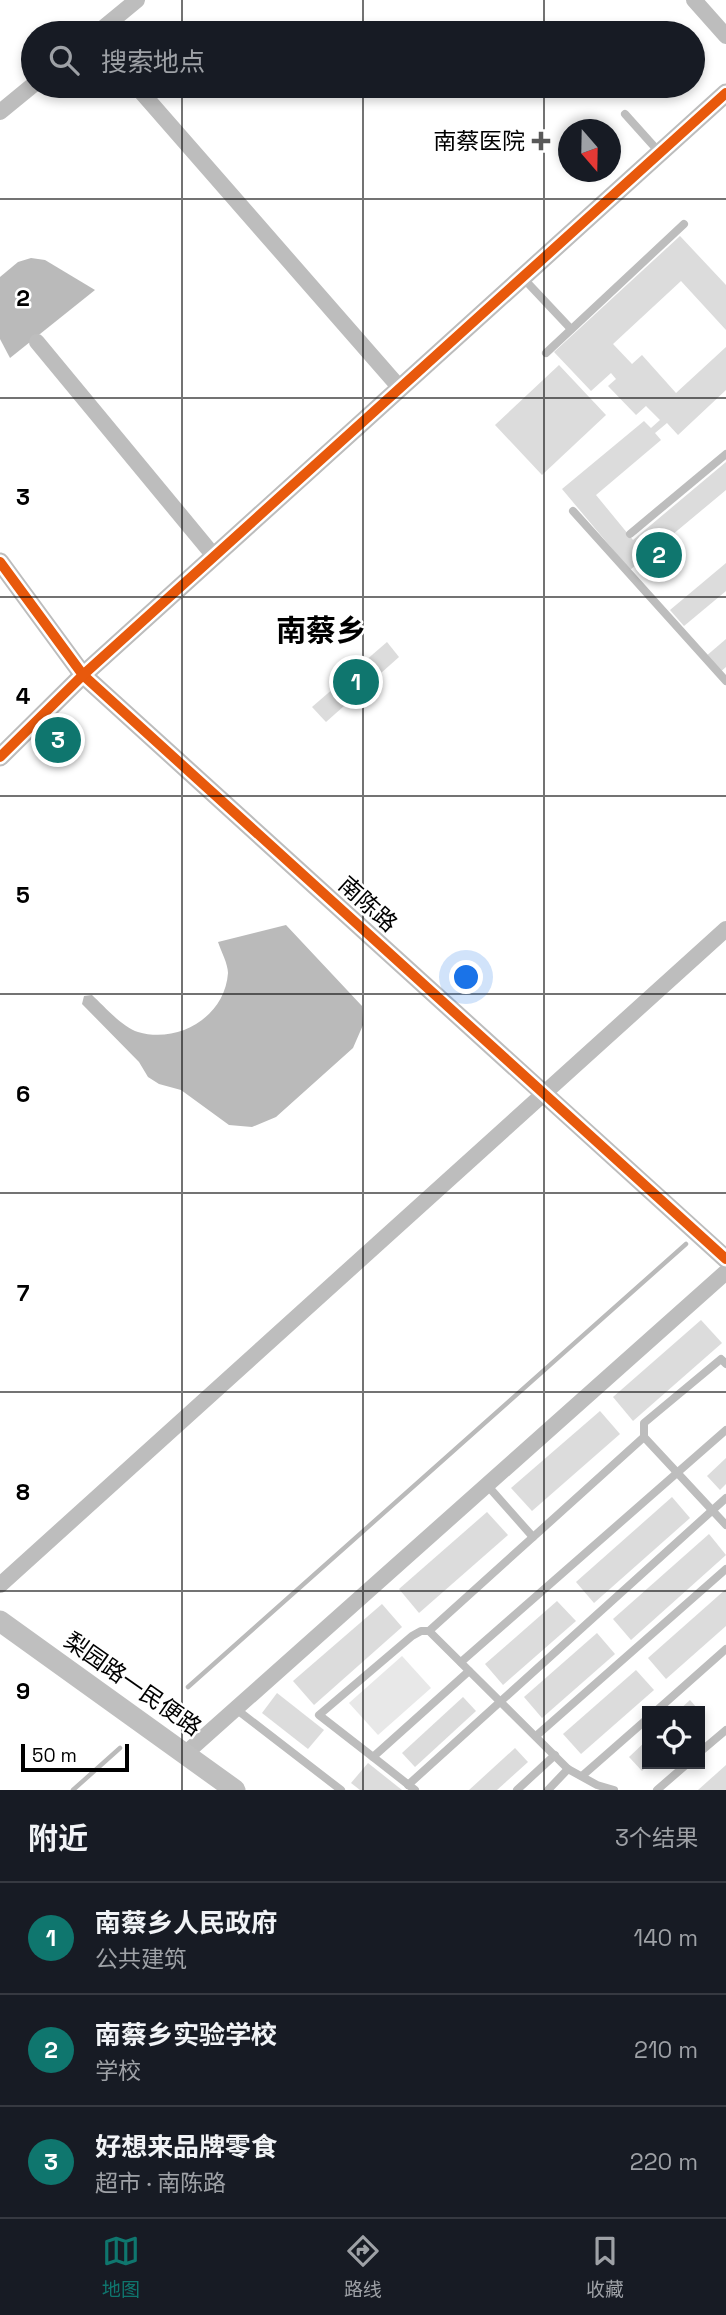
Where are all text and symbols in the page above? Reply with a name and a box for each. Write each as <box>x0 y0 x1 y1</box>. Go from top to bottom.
search box <box>21 21 705 98</box>
icon: search <box>45 41 83 79</box>
text: 搜索地点 <box>101 45 205 79</box>
north arrow <box>558 119 621 182</box>
place label: 南蔡医院 <box>433 126 525 156</box>
marker: 南蔡医院 <box>531 131 551 151</box>
text: 2 <box>16 283 30 313</box>
text: 3 <box>16 482 30 512</box>
pin: 2 <box>636 529 682 581</box>
district label: 南蔡乡 <box>276 611 366 650</box>
pin: 1 <box>333 656 379 708</box>
text: 4 <box>16 681 31 711</box>
pin: 3 <box>35 714 81 766</box>
street label: 南陈路 <box>332 870 404 938</box>
text: 5 <box>16 880 30 910</box>
your location <box>449 960 483 994</box>
text: 6 <box>16 1079 30 1109</box>
text: 7 <box>17 1278 30 1308</box>
text: 8 <box>16 1477 30 1507</box>
street label: 梨园路一民便路 <box>58 1626 208 1742</box>
text: 9 <box>16 1676 30 1706</box>
map controls <box>642 1706 705 1769</box>
button: locate <box>642 1706 705 1769</box>
scale bar <box>21 1741 130 1773</box>
text: 50 m <box>32 1743 77 1768</box>
text: 附近 <box>28 1819 88 1858</box>
text: 3个结果 <box>615 1823 698 1853</box>
text: 南蔡乡人民政府 <box>95 1906 277 1940</box>
text: 1 <box>46 1923 56 1953</box>
text: 140 m <box>634 1923 698 1953</box>
text: 公共建筑 <box>95 1944 187 1974</box>
text: 南蔡乡实验学校 <box>95 2018 277 2052</box>
text: 2 <box>44 2035 58 2065</box>
text: 210 m <box>634 2035 698 2065</box>
text: 学校 <box>95 2056 141 2086</box>
text: 好想来品牌零食 <box>95 2130 277 2164</box>
text: 3 <box>44 2147 58 2177</box>
text: 220 m <box>630 2147 698 2177</box>
text: 超市 · 南陈路 <box>95 2168 226 2198</box>
tab: 地图 <box>102 2232 140 2302</box>
tab: 路线 <box>344 2232 382 2302</box>
tab: 收藏 <box>586 2232 624 2302</box>

